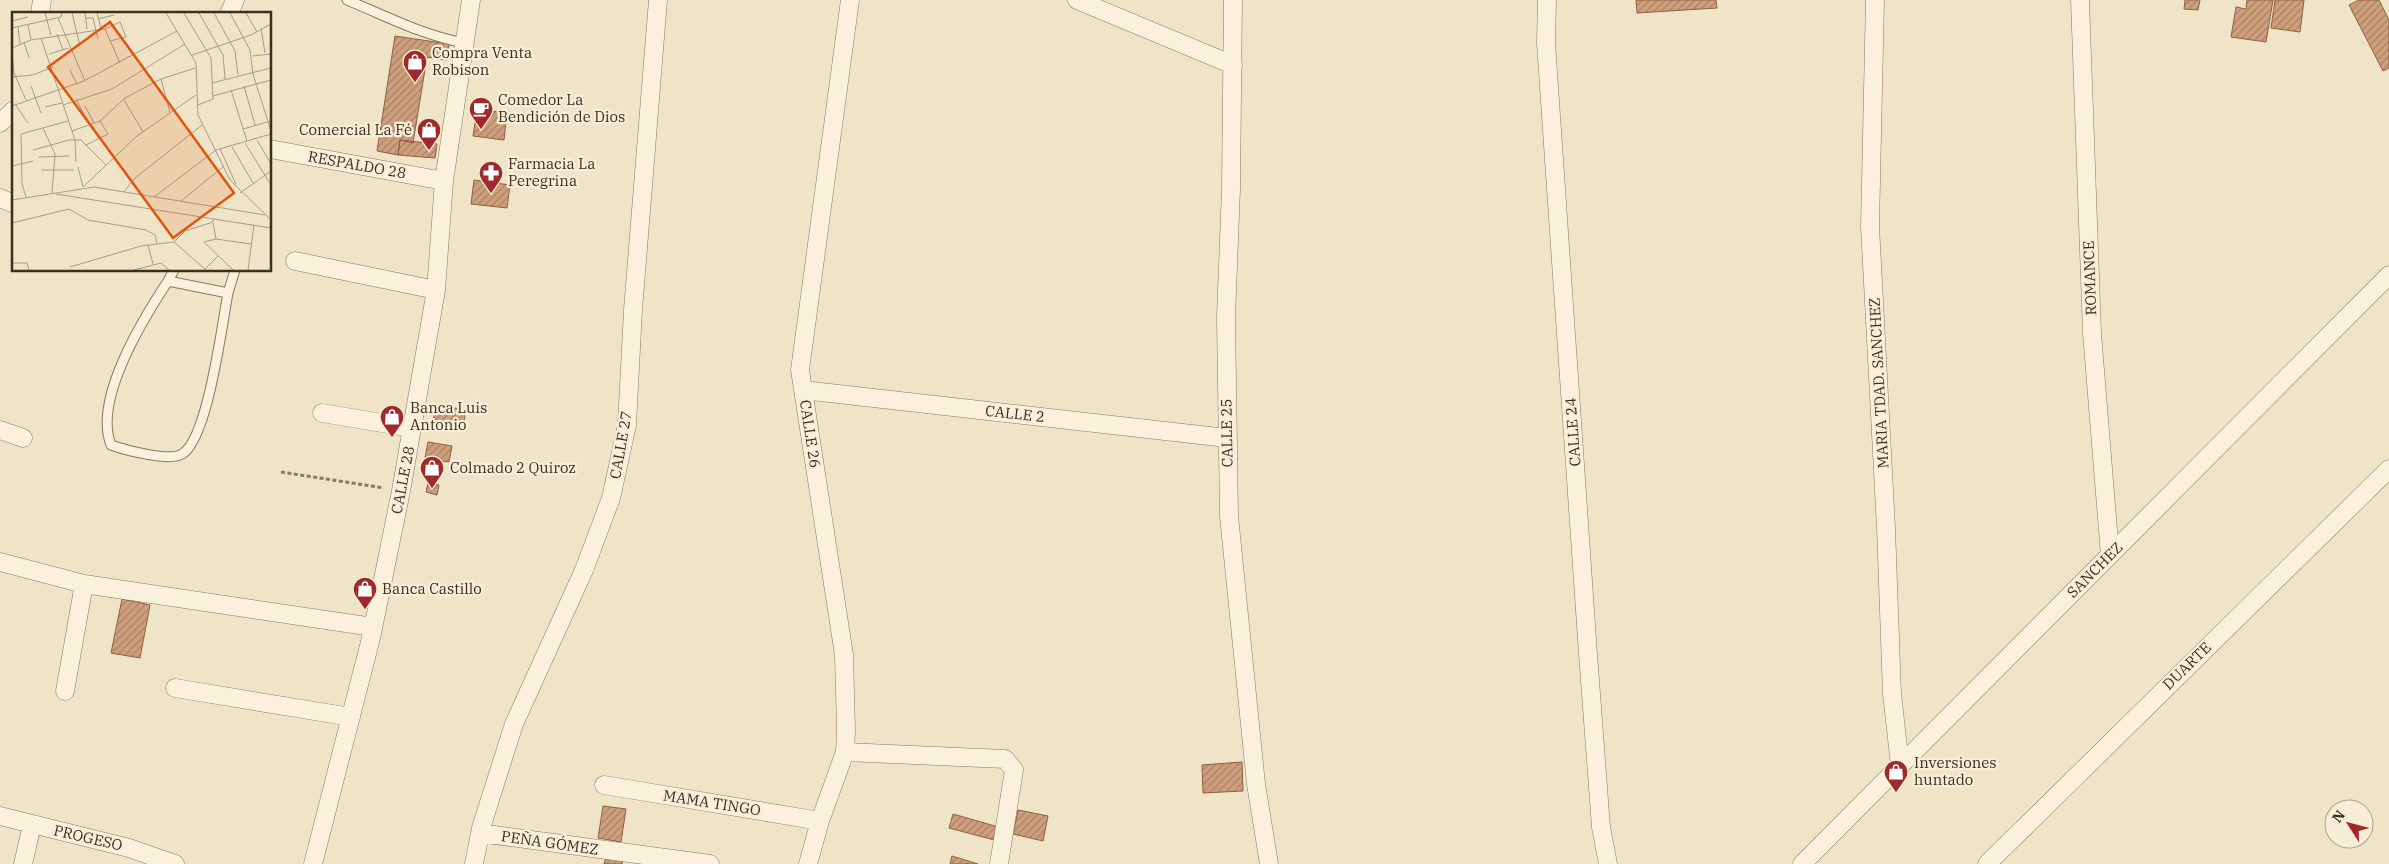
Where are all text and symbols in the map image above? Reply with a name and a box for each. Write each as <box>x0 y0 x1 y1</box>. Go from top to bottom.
inset map <box>12 12 271 271</box>
place label: Compra Venta Robison <box>432 43 532 79</box>
shop icon: Compra Venta Robison <box>402 49 428 83</box>
place label: Comedor La Bendición de Dios <box>498 90 625 126</box>
cafe icon: Comedor La Bendición de Dios <box>468 96 494 130</box>
shop icon: Comercial La Fé <box>416 117 442 151</box>
place label: Comercial La Fé <box>299 120 412 139</box>
street label: RESPALDO 28 <box>306 147 408 182</box>
place label: Farmacia La Peregrina <box>508 154 595 190</box>
pharmacy icon: Farmacia La Peregrina <box>478 160 504 194</box>
street label: ROMANCE <box>2079 240 2100 316</box>
street label: MARIA TDAD. SANCHEZ <box>1865 297 1892 469</box>
street label: CALLE 24 <box>1561 397 1584 467</box>
place label: Banca Luis Antonio <box>410 398 487 434</box>
street label: CALLE 26 <box>796 398 825 469</box>
street label: CALLE 25 <box>1216 398 1237 468</box>
street label: CALLE 2 <box>984 401 1046 426</box>
shop icon: Banca Luis Antonio <box>379 404 405 438</box>
street label: CALLE 27 <box>605 409 636 480</box>
street label: CALLE 28 <box>387 444 418 515</box>
shop icon: Colmado 2 Quiroz <box>419 455 445 489</box>
place label: Colmado 2 Quiroz <box>450 458 576 477</box>
street label: SANCHEZ <box>2063 538 2127 602</box>
shop icon: Banca Castillo <box>352 576 378 610</box>
place label: Banca Castillo <box>382 579 482 598</box>
street label: DUARTE <box>2158 638 2215 694</box>
place label: Inversiones huntado <box>1914 753 1997 789</box>
shop icon: Inversiones huntado <box>1883 759 1909 793</box>
street label: MAMA TINGO <box>662 785 762 820</box>
north arrow <box>2324 799 2374 849</box>
text: N <box>2328 807 2349 826</box>
street label: PROGESO <box>52 820 124 855</box>
street label: PEÑA GÓMEZ <box>500 826 600 859</box>

